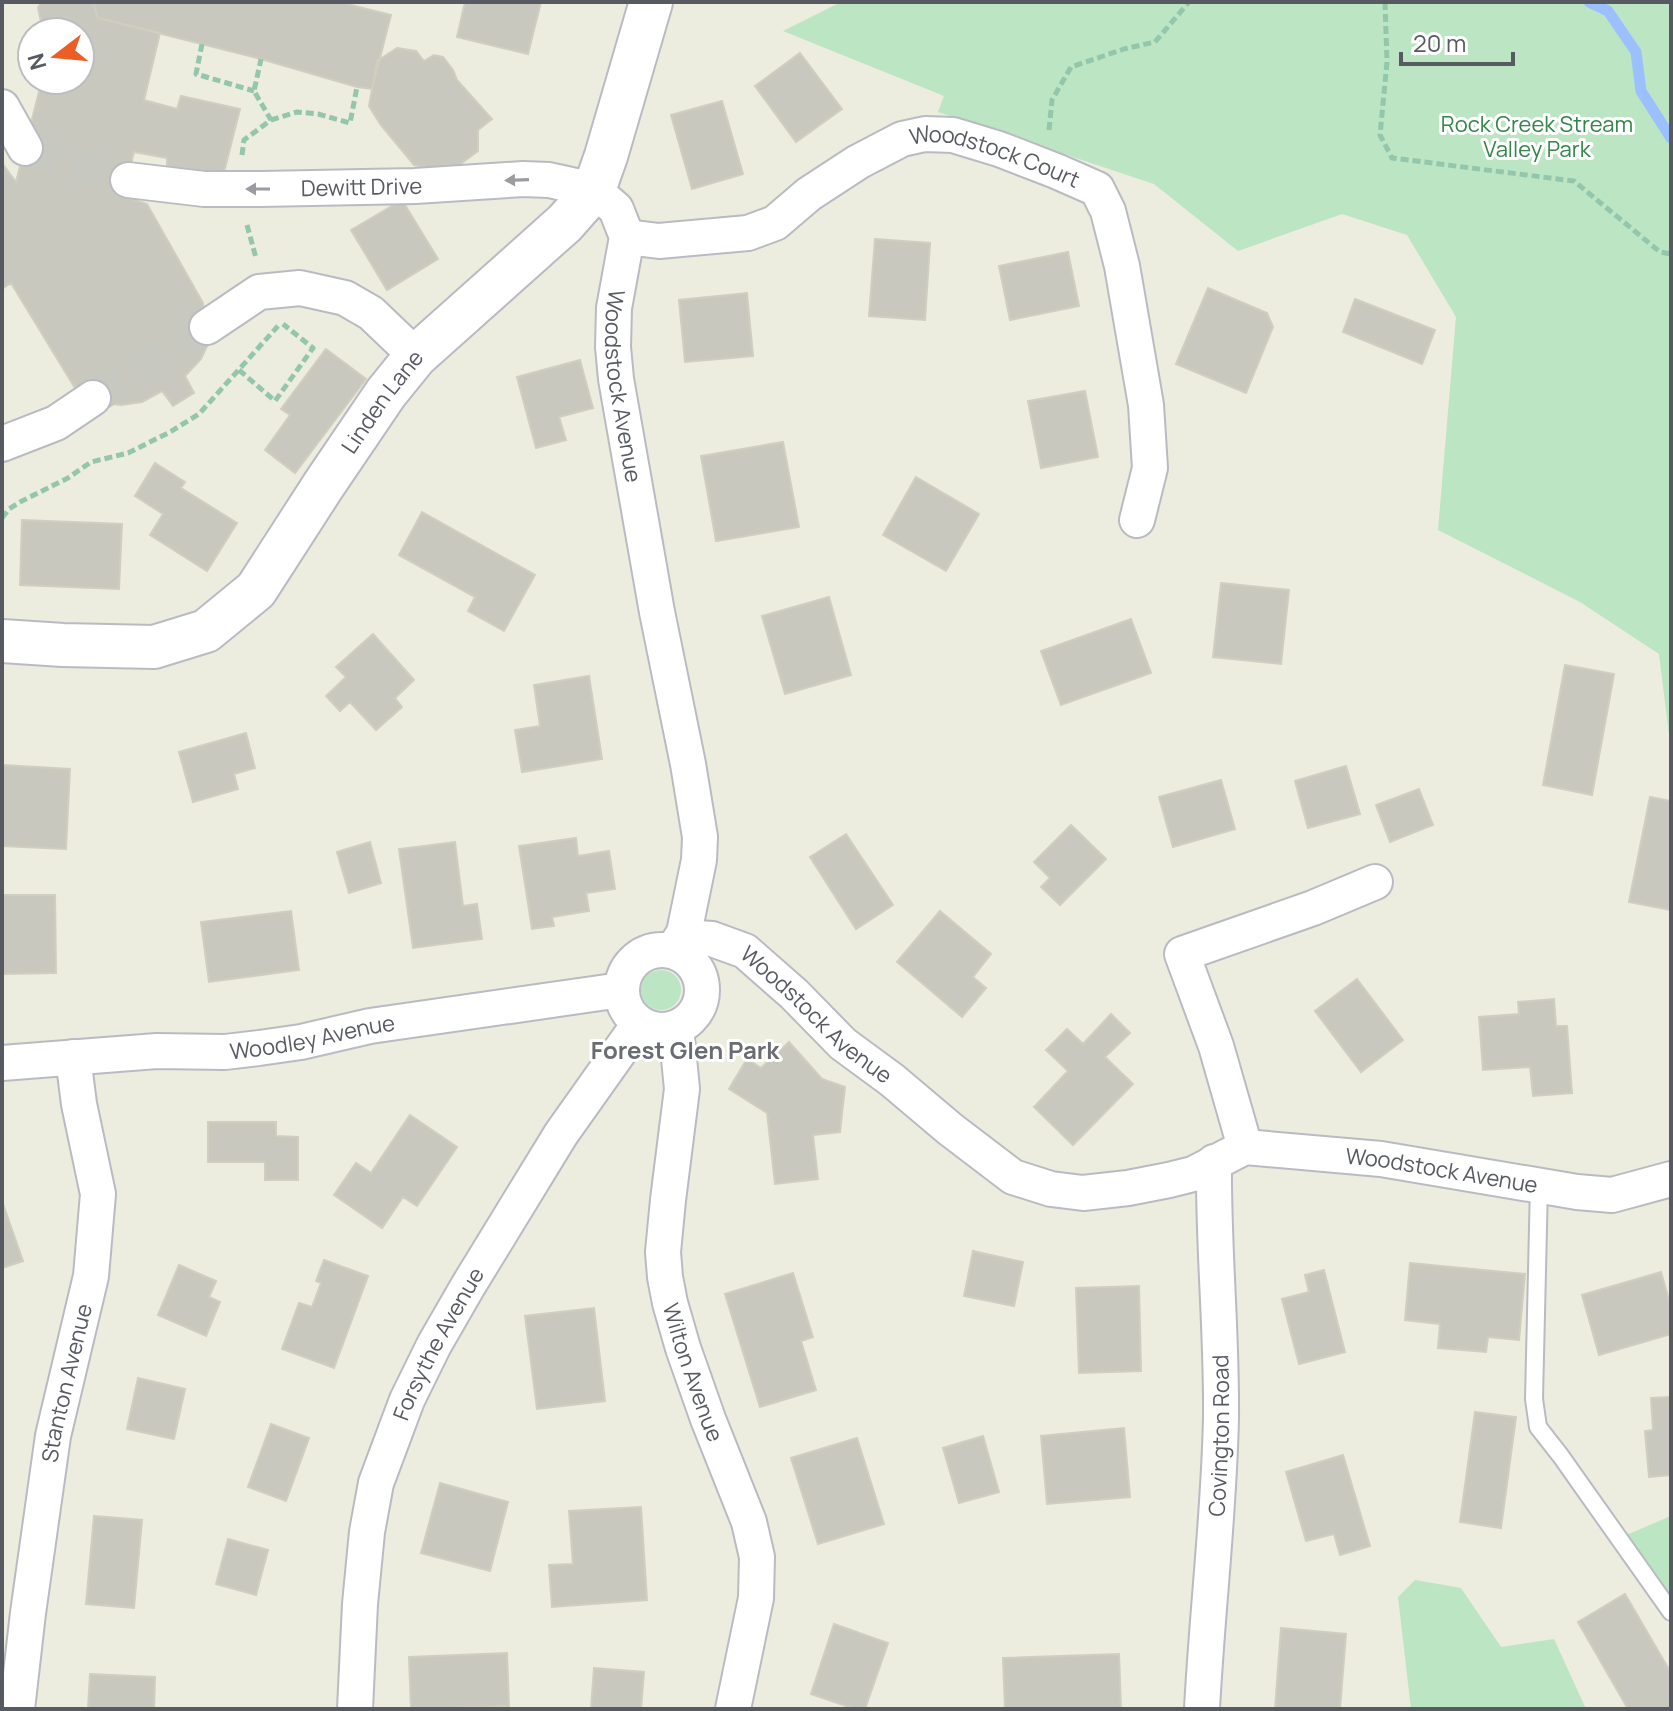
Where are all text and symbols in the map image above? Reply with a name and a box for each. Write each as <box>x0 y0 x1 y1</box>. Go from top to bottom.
north arrow <box>16 16 96 96</box>
scale bar <box>1401 16 1513 66</box>
text: 20 m <box>1413 26 1466 59</box>
text: N <box>20 50 53 73</box>
park label: Rock Creek Stream Valley Park <box>1441 109 1633 164</box>
street label: Woodstock Court <box>907 118 1085 195</box>
street label: Dewitt Drive <box>300 171 423 203</box>
one-way arrow <box>504 173 529 186</box>
one-way arrow <box>245 183 270 195</box>
street label: Woodstock Avenue <box>598 287 649 485</box>
street label: Linden Lane <box>334 343 430 459</box>
street label: Woodstock Avenue <box>734 939 898 1090</box>
street label: Woodley Avenue <box>228 1008 397 1066</box>
district label: Forest Glen Park <box>591 1033 780 1066</box>
street label: Woodstock Avenue <box>1344 1141 1540 1200</box>
street label: Forsythe Avenue <box>386 1261 491 1425</box>
street label: Stanton Avenue <box>34 1300 99 1464</box>
street label: Wilton Avenue <box>656 1300 731 1446</box>
street label: Covington Road <box>1201 1354 1236 1517</box>

